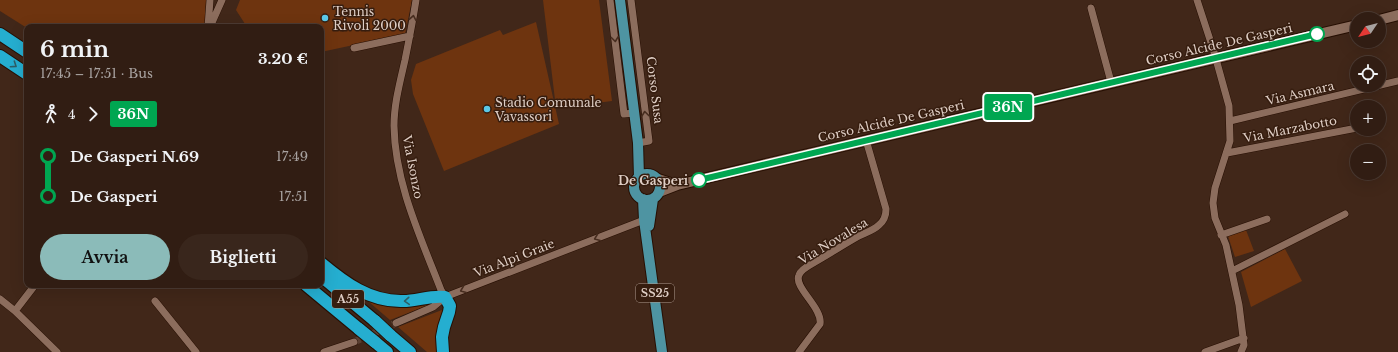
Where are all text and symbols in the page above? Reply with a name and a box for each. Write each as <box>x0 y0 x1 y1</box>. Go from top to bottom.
place label: Tennis Rivoli 2000 <box>333 4 406 33</box>
north arrow <box>1350 12 1386 48</box>
map controls <box>1350 12 1386 180</box>
marker: Tennis Rivoli 2000 <box>320 13 330 23</box>
one-way arrow <box>408 15 417 21</box>
street label: Corso Alcide De Gasperi <box>1144 20 1294 68</box>
unlabelled marker <box>1309 26 1325 42</box>
text: 6 min <box>40 36 109 63</box>
one-way arrow <box>610 36 619 42</box>
text: 3.20 € <box>258 49 308 68</box>
street label: Corso Susa <box>643 55 667 125</box>
button: locate <box>1350 56 1386 92</box>
one-way arrow <box>9 60 16 67</box>
text: 17:45 – 17:51 · Bus <box>40 65 153 82</box>
street label: Via Asmara <box>1263 78 1336 108</box>
line badge: 36N <box>985 94 1031 120</box>
place label: Stadio Comunale Vavassori <box>494 95 602 124</box>
street label: Corso Alcide De Gasperi <box>816 97 966 145</box>
text: 36N <box>992 98 1024 116</box>
button: + <box>1350 100 1386 136</box>
icon: walk <box>40 103 62 125</box>
icon: forward <box>82 103 104 125</box>
marker: Stadio Comunale Vavassori <box>482 104 492 114</box>
text: 36N <box>118 105 149 123</box>
text: 4 <box>68 106 76 123</box>
one-way arrow <box>641 111 650 117</box>
street label: Via Marzabotto <box>1241 113 1338 146</box>
street label: Via Isonzo <box>399 133 427 200</box>
button: − <box>1350 144 1386 180</box>
text: De Gasperi N.69 <box>70 147 199 166</box>
text: 17:49 <box>276 148 308 165</box>
marker: De Gasperi <box>691 172 707 188</box>
place label: De Gasperi <box>618 173 689 188</box>
text: De Gasperi <box>70 187 157 206</box>
text: 17:51 <box>279 188 308 205</box>
street label: Via Novalesa <box>795 214 871 268</box>
one-way arrow <box>594 233 601 241</box>
button: Avvia <box>40 234 170 280</box>
button: Biglietti <box>178 234 308 280</box>
street label: Via Alpi Graie <box>470 236 557 281</box>
road number: SS25 <box>636 284 674 302</box>
one-way arrow <box>459 285 466 293</box>
road number: A55 <box>332 290 364 308</box>
one-way arrow <box>404 296 410 305</box>

